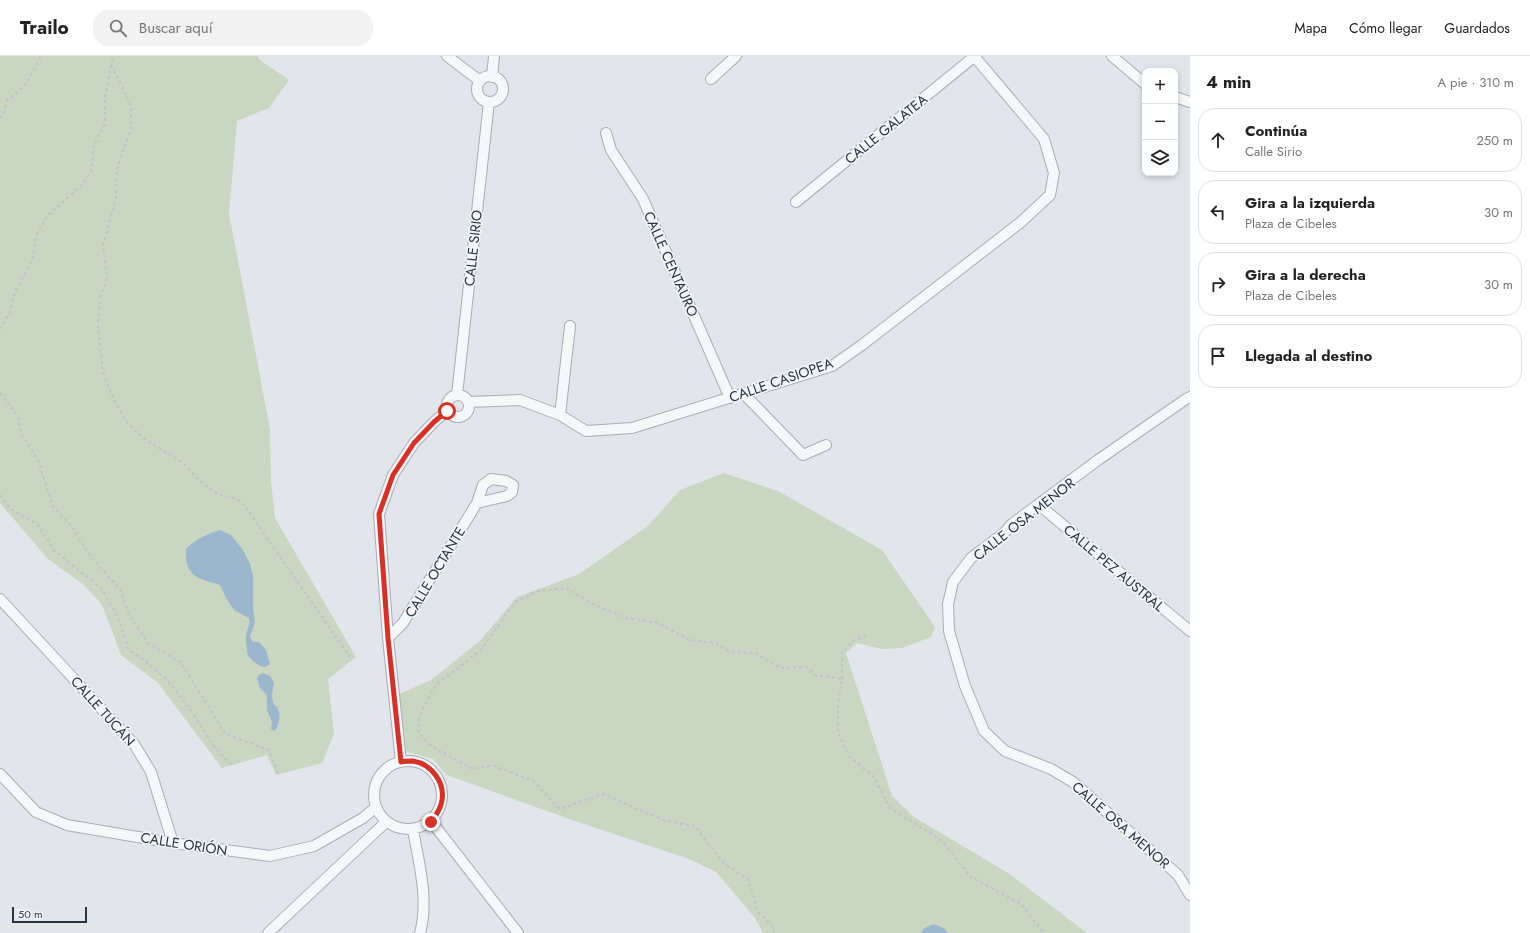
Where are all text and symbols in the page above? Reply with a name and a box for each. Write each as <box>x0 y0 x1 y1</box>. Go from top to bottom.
search box <box>93 10 373 46</box>
text: Trailo <box>20 14 69 41</box>
icon: search <box>107 17 129 39</box>
text: Buscar aquí <box>139 17 213 39</box>
text: Mapa <box>1294 18 1327 38</box>
text: Cómo llegar <box>1349 18 1422 38</box>
text: Guardados <box>1444 18 1510 38</box>
map controls <box>1142 68 1178 176</box>
button: + <box>1142 68 1178 104</box>
text: 4 min <box>1206 70 1251 94</box>
text: A pie · 310 m <box>1438 73 1514 92</box>
street label: CALLE GALATEA <box>840 89 932 169</box>
button: − <box>1142 104 1178 140</box>
text: Continúa <box>1245 120 1307 142</box>
icon: ahead <box>1207 129 1229 151</box>
text: 250 m <box>1476 131 1513 150</box>
button: layers <box>1142 140 1178 176</box>
text: Calle Sirio <box>1245 142 1302 161</box>
text: Gira a la izquierda <box>1245 192 1375 214</box>
icon: left <box>1207 201 1229 223</box>
text: 30 m <box>1484 203 1513 222</box>
street label: CALLE CENTAURO <box>639 208 703 320</box>
street label: CALLE SIRIO <box>459 209 487 287</box>
text: Plaza de Cibeles <box>1245 214 1337 233</box>
text: Gira a la derecha <box>1245 264 1366 286</box>
icon: right <box>1207 273 1229 295</box>
text: 30 m <box>1484 275 1513 294</box>
text: Plaza de Cibeles <box>1245 286 1337 305</box>
icon: arrive <box>1207 345 1229 367</box>
text: Llegada al destino <box>1245 345 1372 367</box>
street label: CALLE CASIOPEA <box>726 353 836 407</box>
route start <box>438 402 456 420</box>
street label: CALLE OSA MENOR <box>969 473 1079 565</box>
street label: CALLE PEZ AUSTRAL <box>1059 520 1169 617</box>
street label: CALLE OCTANTE <box>400 523 470 621</box>
street label: CALLE TUCÁN <box>66 672 140 750</box>
street label: CALLE OSA MENOR <box>1068 777 1174 873</box>
route end <box>422 813 440 831</box>
street label: CALLE ORIÓN <box>139 827 229 861</box>
scale bar <box>12 905 87 924</box>
text: 50 m <box>18 906 43 922</box>

